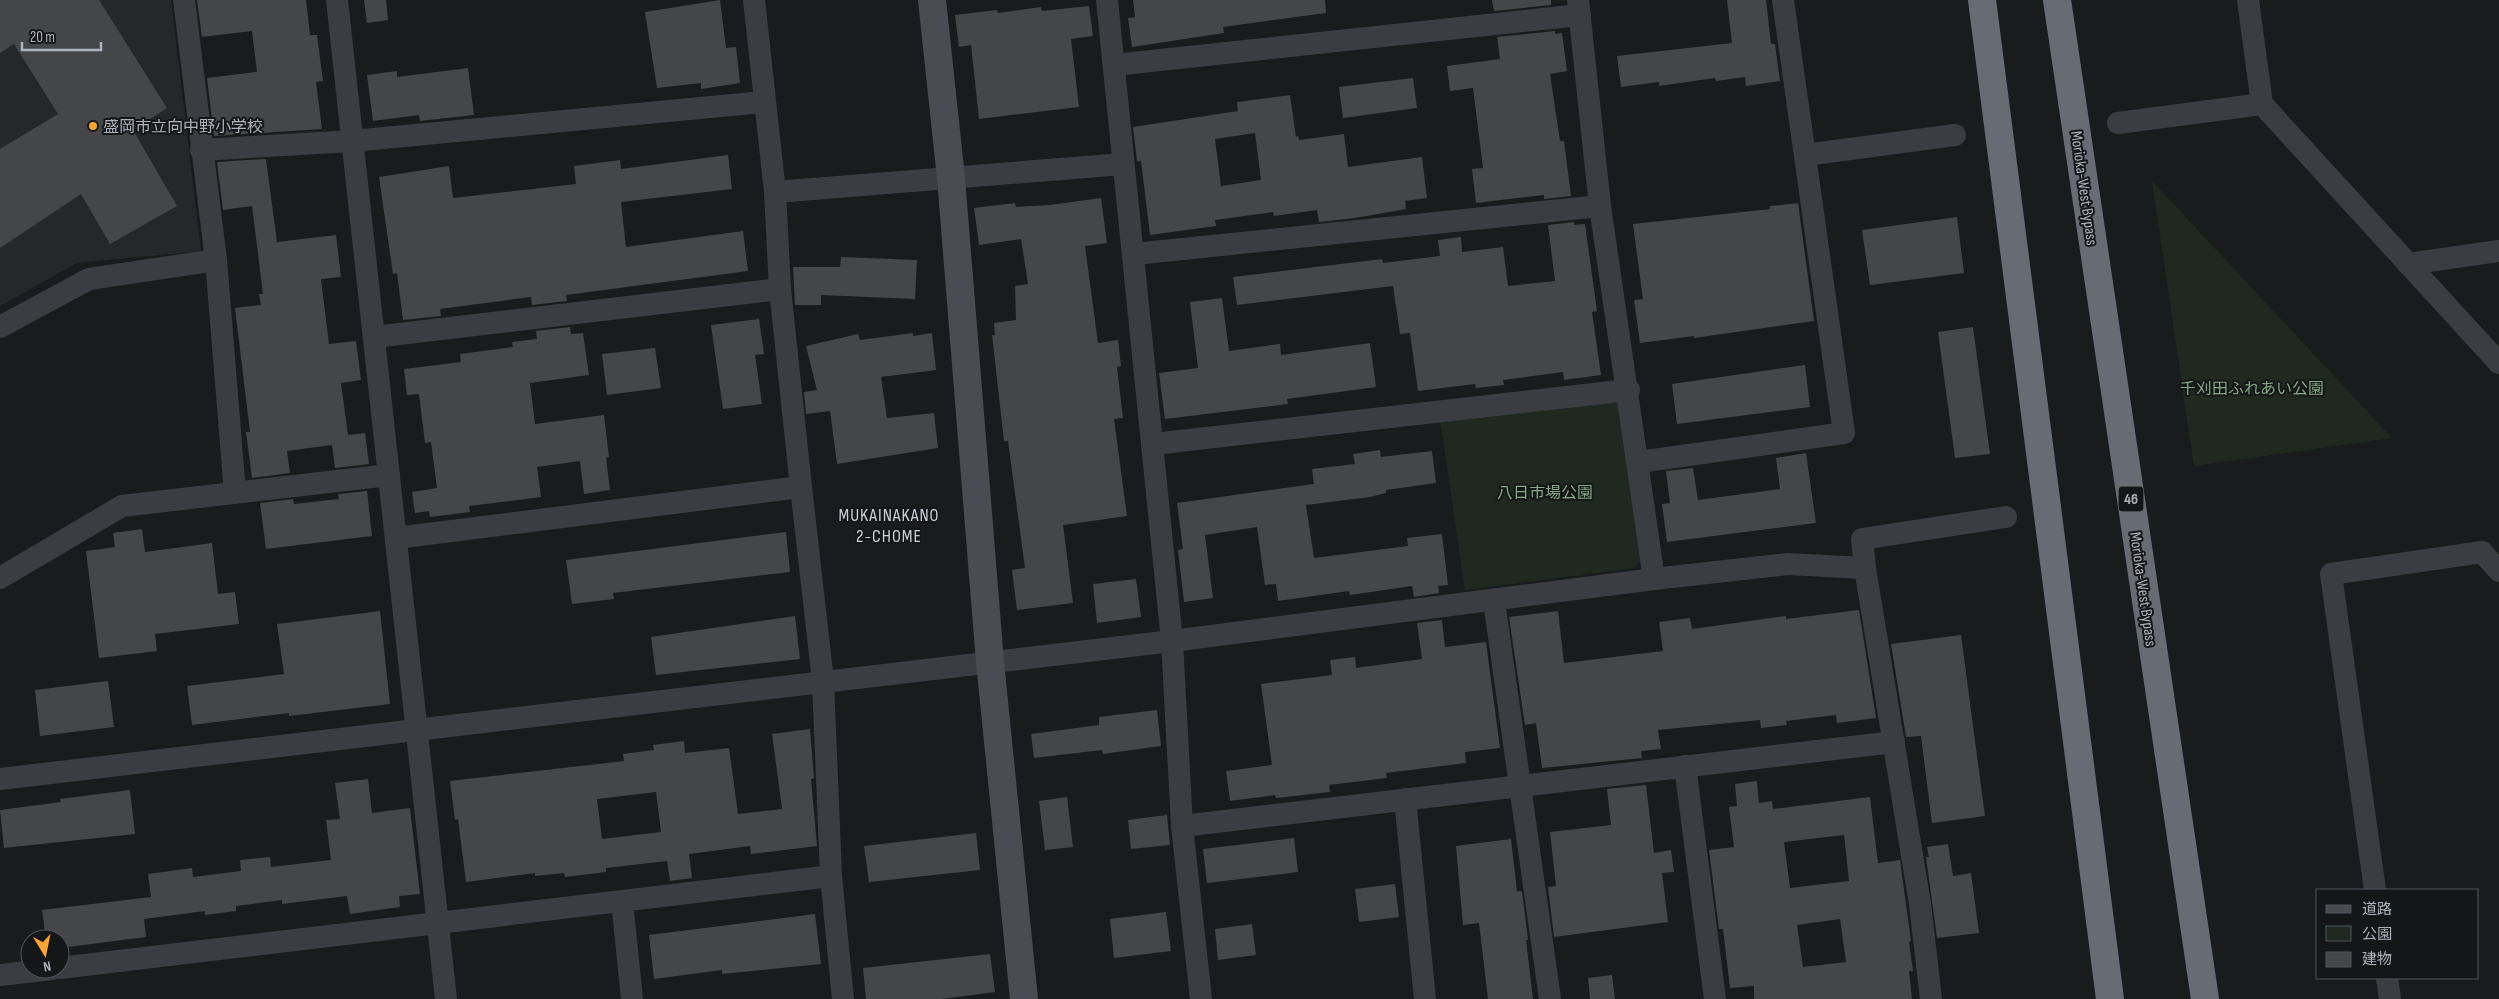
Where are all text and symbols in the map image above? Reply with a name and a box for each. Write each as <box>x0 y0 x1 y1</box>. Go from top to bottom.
scale bar <box>22 20 101 52</box>
text: 20 m <box>30 28 55 47</box>
place label: 盛岡市立向中野小学校 <box>103 118 263 137</box>
marker: 盛岡市立向中野小学校 <box>87 120 99 132</box>
street label: Morioka-West Bypass <box>2066 130 2101 247</box>
park label: 千刈田ふれあい公園 <box>2180 380 2324 399</box>
park label: 八日市場公園 <box>1497 484 1593 503</box>
road number: 46 <box>2118 486 2144 512</box>
district label: MUKAINAKANO 2-CHOME <box>839 505 939 547</box>
street label: Morioka-West Bypass <box>2125 531 2160 648</box>
legend <box>2316 889 2479 979</box>
text: 道路 <box>2362 900 2392 919</box>
text: 公園 <box>2362 925 2392 944</box>
north arrow <box>20 929 70 979</box>
text: 建物 <box>2362 950 2392 969</box>
text: N <box>42 957 52 975</box>

